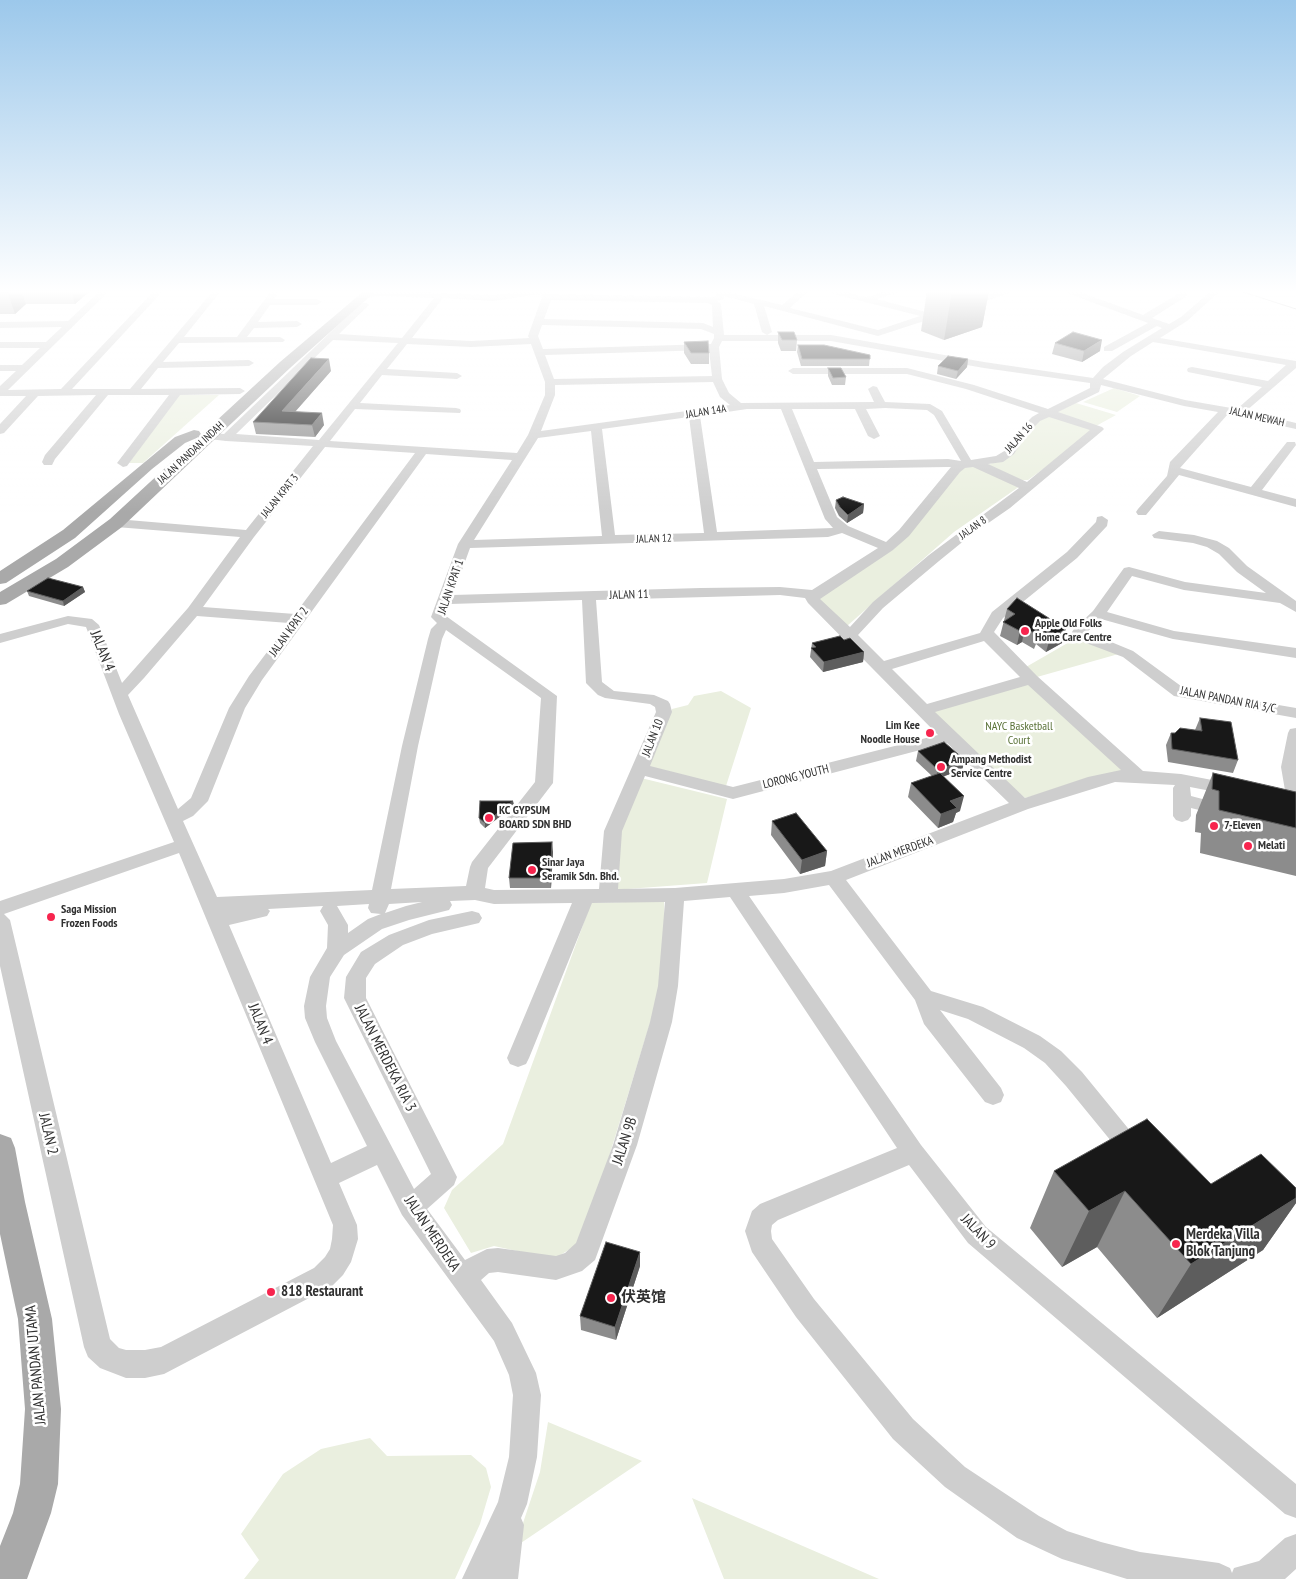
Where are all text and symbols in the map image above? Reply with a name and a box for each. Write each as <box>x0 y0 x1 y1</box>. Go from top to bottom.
street label: JALAN 14A <box>685 402 727 422</box>
street label: JALAN MEWAH <box>1228 404 1286 430</box>
street label: JALAN PANDAN INDAH <box>155 419 227 487</box>
street label: JALAN 16 <box>1002 420 1036 456</box>
street label: JALAN KPAT 3 <box>258 471 302 521</box>
street label: JALAN 8 <box>957 514 989 542</box>
street label: JALAN 12 <box>636 532 672 546</box>
street label: JALAN KPAT 1 <box>435 558 467 616</box>
street label: JALAN 11 <box>609 587 649 603</box>
street label: JALAN KPAT 2 <box>266 605 312 659</box>
place label: Apple Old Folks Home Care Centre <box>1035 617 1112 645</box>
marker: Apple Old Folks Home Care Centre <box>1019 625 1031 637</box>
street label: JALAN 4 <box>86 628 118 674</box>
street label: JALAN PANDAN RIA 3/C <box>1179 684 1277 716</box>
street label: JALAN 10 <box>639 717 667 759</box>
place label: Lim Kee Noodle House <box>861 719 920 747</box>
park label: NAYC Basketball Court <box>985 720 1053 748</box>
marker: Lim Kee Noodle House <box>924 727 936 739</box>
place label: Ampang Methodist Service Centre <box>951 753 1032 781</box>
marker: Ampang Methodist Service Centre <box>935 761 947 773</box>
street label: LORONG YOUTH <box>762 762 830 792</box>
place label: KC GYPSUM BOARD SDN BHD <box>499 804 571 832</box>
marker: KC GYPSUM BOARD SDN BHD <box>483 812 495 824</box>
place label: 7-Eleven <box>1224 819 1261 833</box>
marker: 7-Eleven <box>1208 820 1220 832</box>
street label: JALAN MERDEKA <box>865 833 935 871</box>
place label: Melati <box>1258 839 1285 853</box>
marker: Melati <box>1242 840 1254 852</box>
place label: Sinar Jaya Seramik Sdn. Bhd. <box>542 856 619 884</box>
marker: Sinar Jaya Seramik Sdn. Bhd. <box>526 864 538 876</box>
place label: Saga Mission Frozen Foods <box>61 903 118 931</box>
marker: Saga Mission Frozen Foods <box>45 911 57 923</box>
street label: JALAN 4 <box>244 1001 276 1047</box>
street label: JALAN MERDEKA RIA 3 <box>350 1001 420 1115</box>
street label: JALAN 2 <box>34 1111 62 1157</box>
street label: JALAN 9B <box>609 1115 641 1167</box>
street label: JALAN MERDEKA <box>400 1193 464 1275</box>
street label: JALAN 9 <box>957 1211 999 1253</box>
place label: Merdeka Villa Blok Tanjung <box>1186 1226 1260 1261</box>
marker: Merdeka Villa Blok Tanjung <box>1170 1238 1182 1250</box>
place label: 818 Restaurant <box>281 1283 363 1301</box>
marker: 818 Restaurant <box>265 1286 277 1298</box>
place label: 伏英馆 <box>621 1289 666 1307</box>
marker: 伏英馆 <box>605 1292 617 1304</box>
street label: JALAN PANDAN UTAMA <box>22 1305 50 1425</box>

